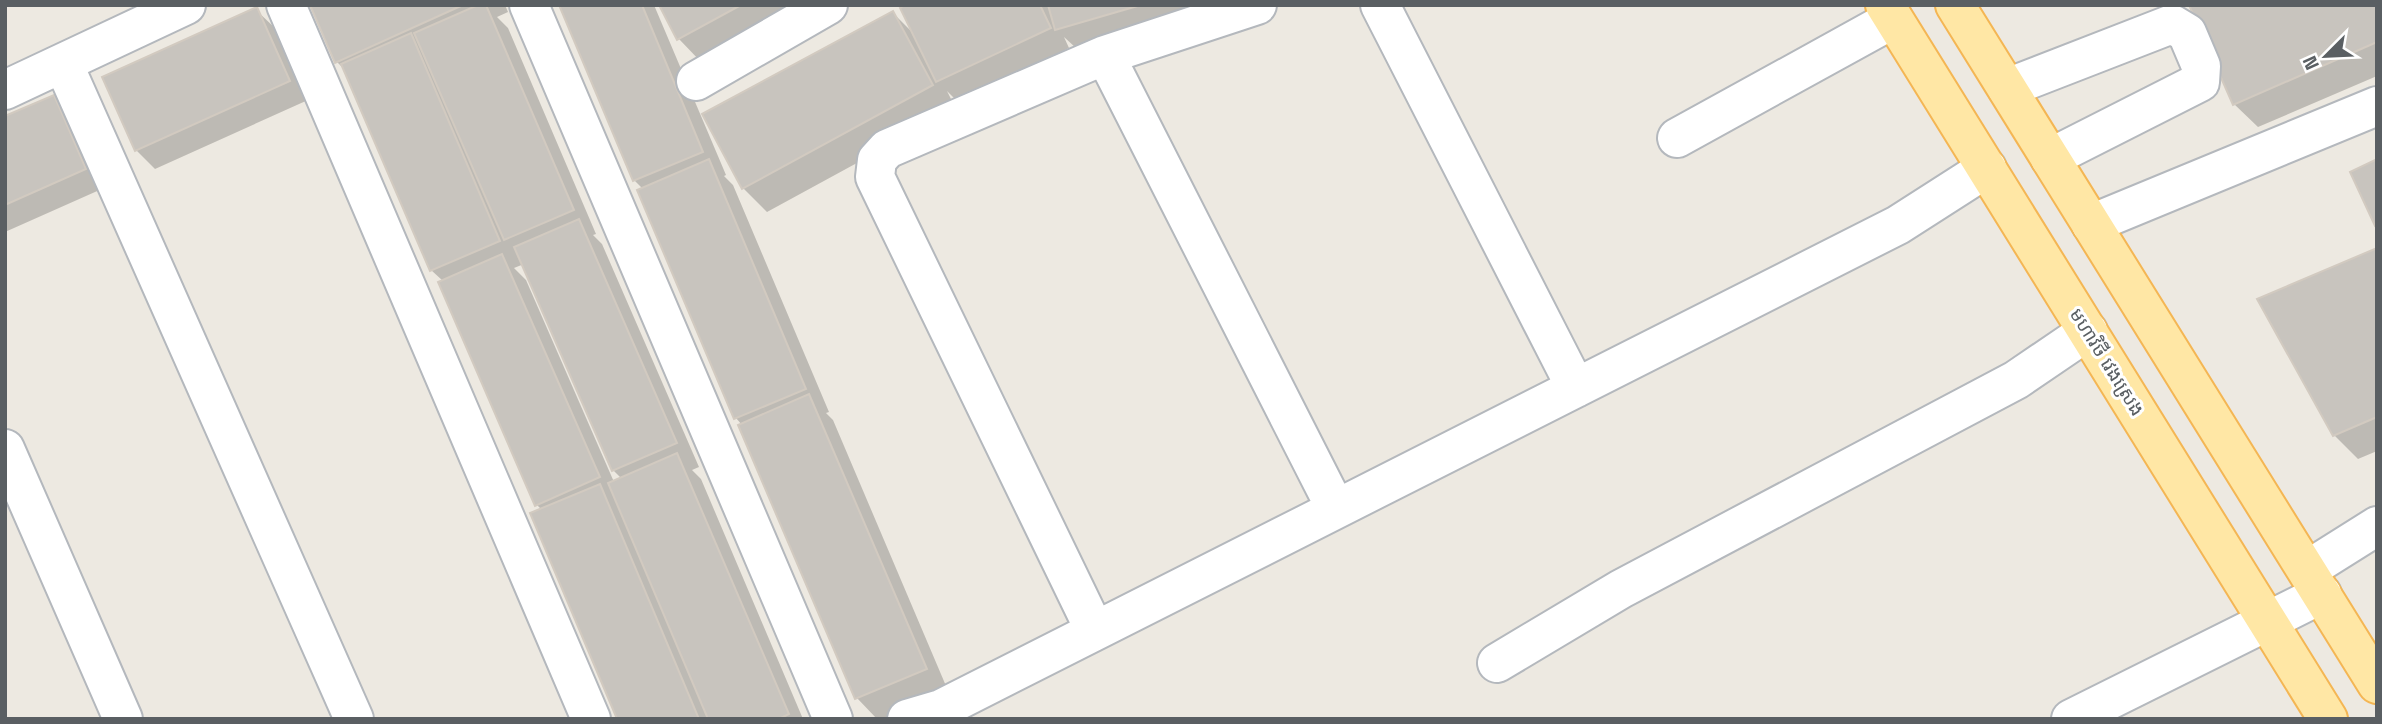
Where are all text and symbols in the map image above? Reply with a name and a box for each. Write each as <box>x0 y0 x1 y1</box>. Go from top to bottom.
north arrow <box>2291 21 2361 91</box>
text: N <box>2297 52 2325 74</box>
street label: មហាវិថី វេងស្រេង <box>2064 303 2150 421</box>

